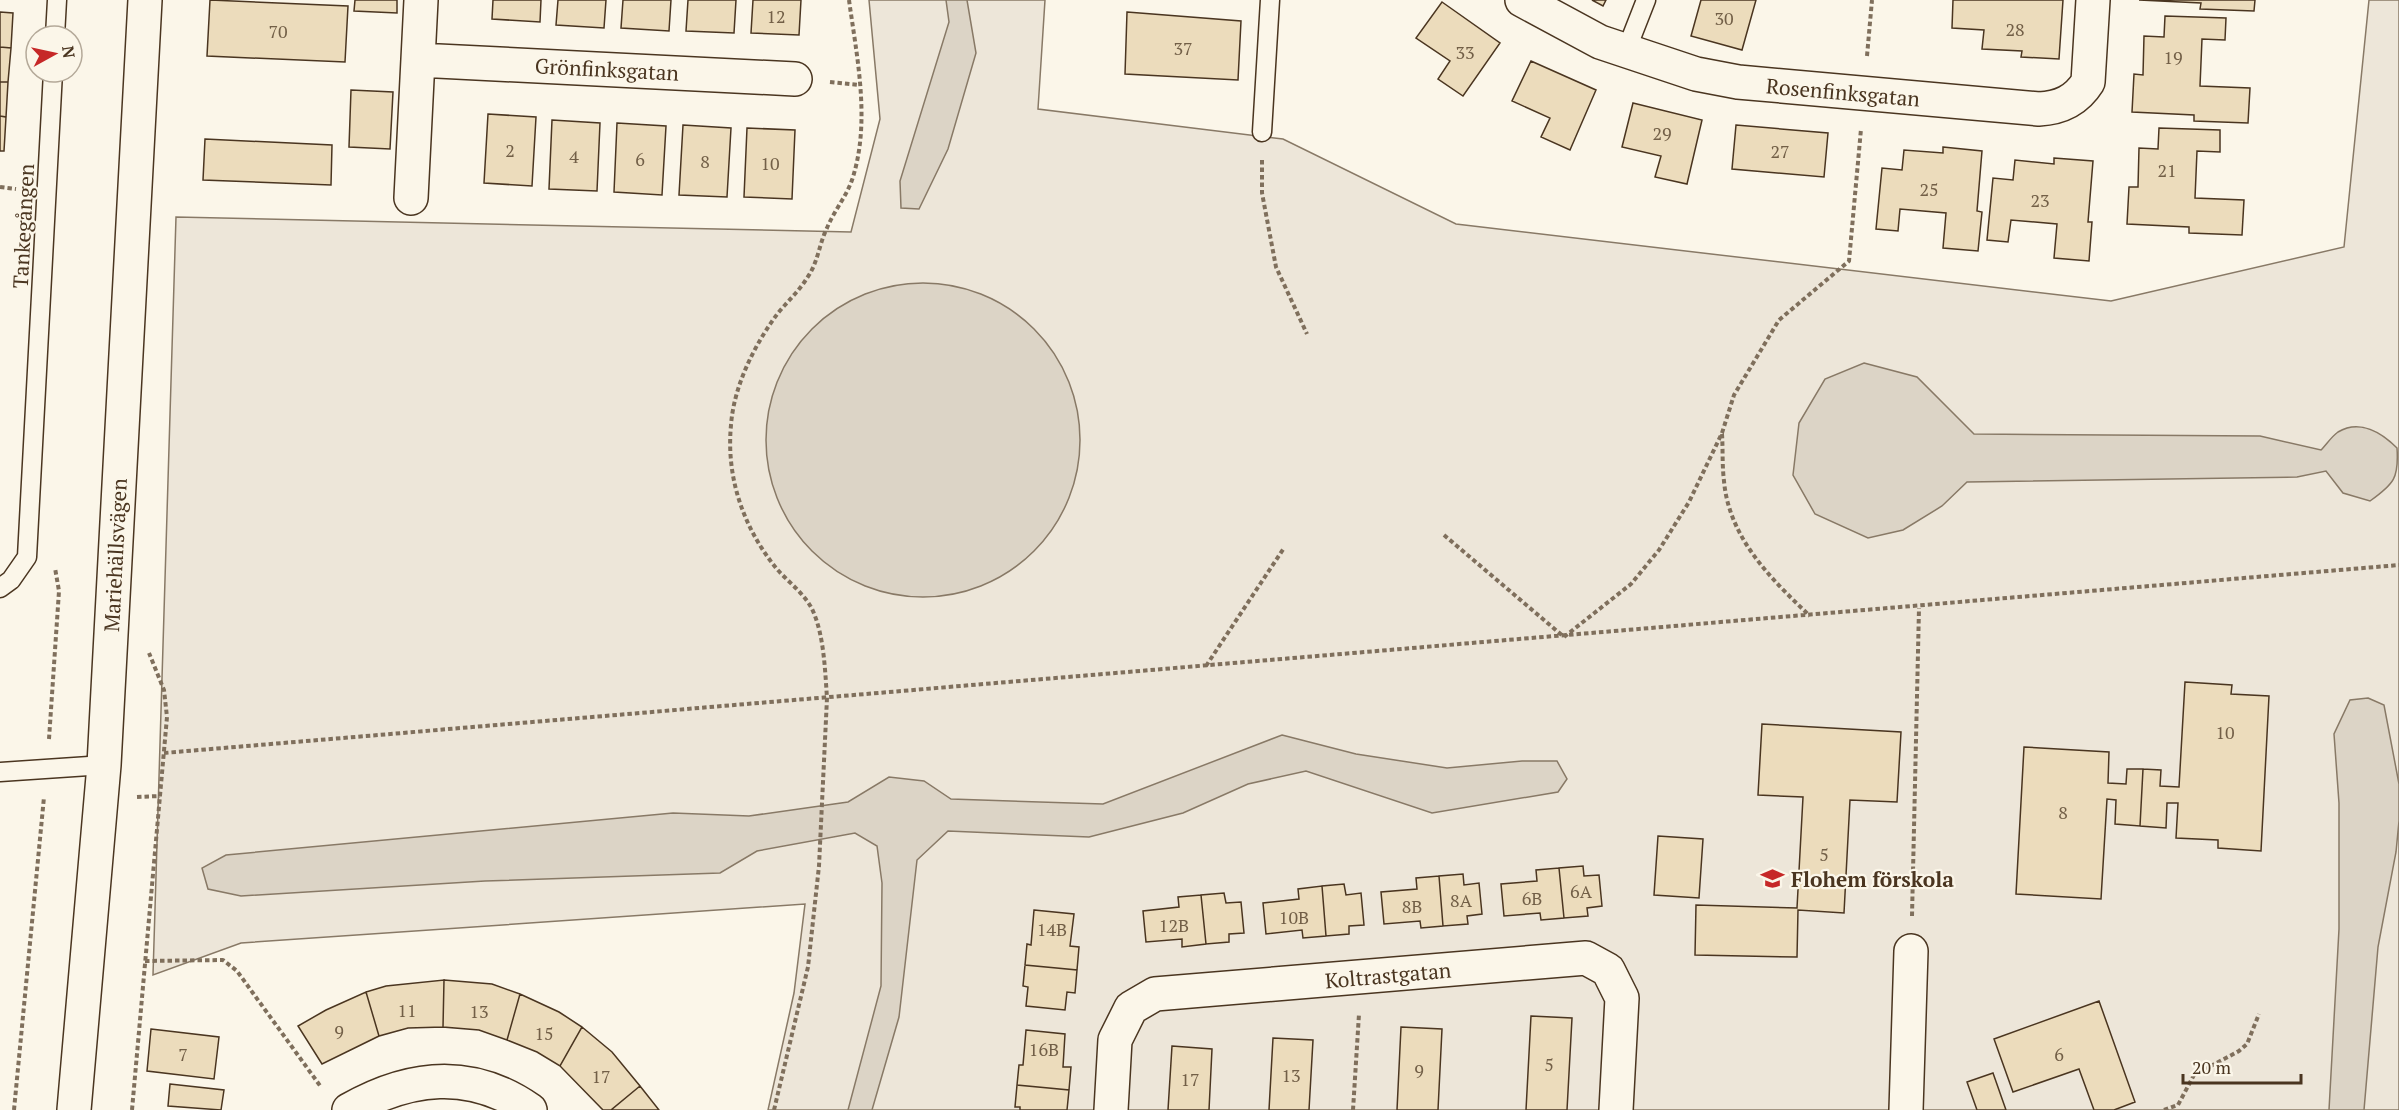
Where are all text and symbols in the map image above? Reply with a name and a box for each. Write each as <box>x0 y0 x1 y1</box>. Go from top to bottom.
house number: 12 <box>766 4 786 28</box>
house number: 30 <box>1714 6 1734 30</box>
house number: 28 <box>2005 17 2025 41</box>
house number: 70 <box>268 19 288 43</box>
north arrow <box>24 24 84 84</box>
house number: 37 <box>1173 36 1193 60</box>
house number: 33 <box>1455 40 1475 64</box>
text: N <box>57 44 81 59</box>
house number: 19 <box>2163 45 2183 69</box>
street label: Grönfinksgatan <box>534 51 680 87</box>
street label: Rosenfinksgatan <box>1765 71 1922 113</box>
house number: 29 <box>1652 121 1672 145</box>
house number: 2 <box>505 138 515 162</box>
house number: 27 <box>1770 139 1790 163</box>
house number: 4 <box>569 144 579 168</box>
house number: 6 <box>635 147 645 171</box>
house number: 8 <box>700 149 710 173</box>
house number: 10 <box>760 151 780 175</box>
house number: 21 <box>2157 158 2177 182</box>
street label: Tankegången <box>6 162 40 289</box>
house number: 25 <box>1919 177 1939 201</box>
house number: 23 <box>2030 188 2050 212</box>
street label: Mariehällsvägen <box>97 477 133 633</box>
house number: 10 <box>2215 720 2235 744</box>
house number: 8 <box>2058 800 2068 824</box>
house number: 5 <box>1819 842 1829 866</box>
place label: Flohem förskola <box>1791 865 1954 893</box>
school or university icon: Flohem förskola <box>1760 866 1786 892</box>
house number: 6A <box>1570 879 1593 903</box>
house number: 6B <box>1522 886 1542 910</box>
house number: 8A <box>1450 888 1473 912</box>
house number: 8B <box>1402 894 1422 918</box>
house number: 10B <box>1279 905 1309 929</box>
house number: 12B <box>1159 913 1189 937</box>
house number: 14B <box>1037 917 1067 941</box>
street label: Koltrastgatan <box>1324 956 1453 994</box>
house number: 11 <box>397 998 417 1022</box>
house number: 13 <box>469 999 489 1023</box>
house number: 9 <box>334 1019 344 1043</box>
house number: 15 <box>534 1021 554 1045</box>
house number: 16B <box>1029 1037 1059 1061</box>
house number: 7 <box>178 1042 188 1066</box>
house number: 6 <box>2054 1042 2064 1066</box>
scale bar <box>2183 1047 2302 1085</box>
house number: 5 <box>1544 1052 1554 1076</box>
text: 20 m <box>2192 1055 2232 1079</box>
house number: 9 <box>1414 1058 1424 1082</box>
house number: 13 <box>1281 1063 1301 1087</box>
house number: 17 <box>591 1064 611 1088</box>
house number: 17 <box>1180 1067 1200 1091</box>

